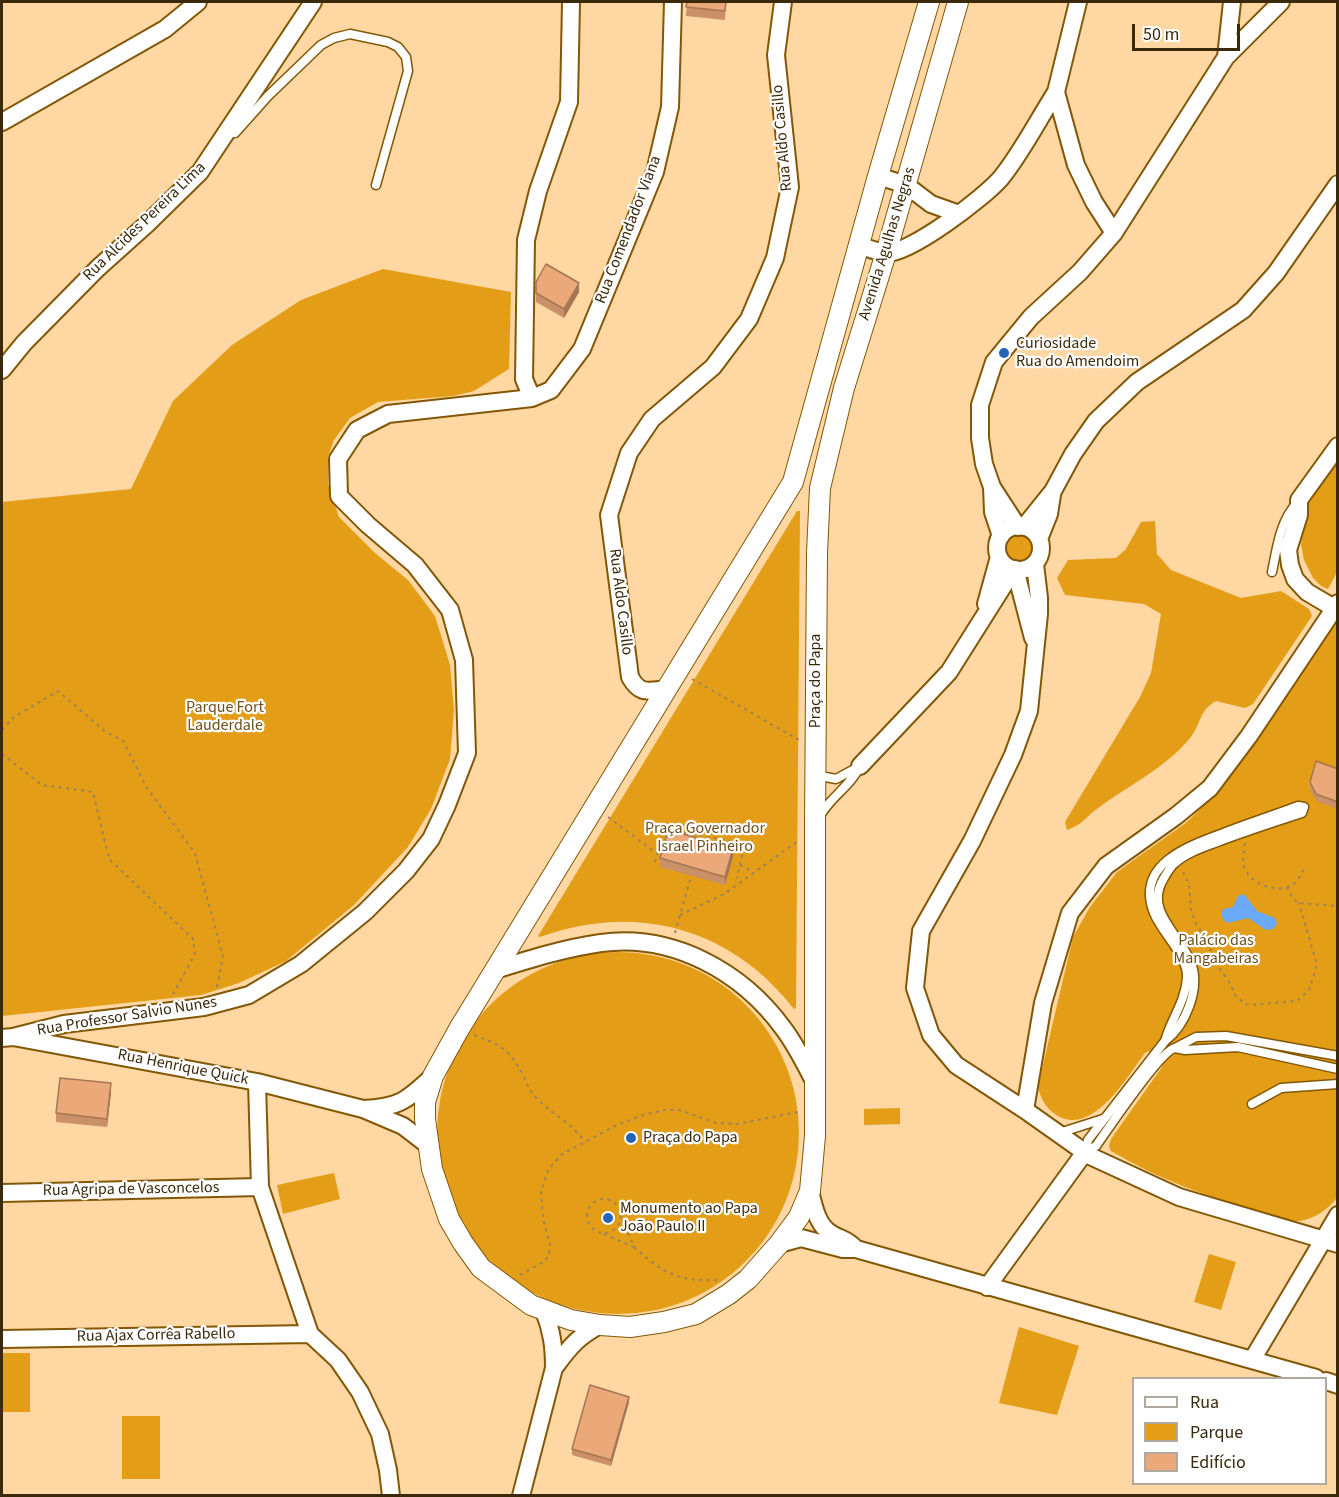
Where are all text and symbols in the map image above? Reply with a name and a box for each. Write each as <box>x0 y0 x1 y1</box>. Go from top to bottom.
scale bar <box>1135 12 1243 50</box>
text: 50 m <box>1143 22 1179 47</box>
street label: Rua Aldo Casillo <box>769 84 797 192</box>
street label: Rua Comendador Viana <box>592 153 666 307</box>
street label: Rua Alcides Pereira Lima <box>80 158 210 286</box>
street label: Avenida Agulhas Negras <box>856 165 920 323</box>
place label: Curiosidade Rua do Amendoim <box>1016 334 1139 372</box>
marker: Curiosidade Rua do Amendoim <box>997 346 1011 360</box>
street label: Rua Aldo Casillo <box>604 548 636 656</box>
street label: Praça do Papa <box>806 634 826 728</box>
park label: Parque Fort Lauderdale <box>186 698 264 736</box>
park label: Praça Governador Israel Pinheiro <box>645 819 765 857</box>
park label: Palácio das Mangabeiras <box>1174 931 1258 969</box>
street label: Rua Professor Salvio Nunes <box>36 993 218 1041</box>
street label: Rua Henrique Quick <box>116 1046 250 1090</box>
place label: Praça do Papa <box>643 1128 738 1148</box>
marker: Praça do Papa <box>624 1131 638 1145</box>
street label: Rua Agripa de Vasconcelos <box>43 1179 219 1201</box>
place label: Monumento ao Papa João Paulo II <box>620 1199 758 1237</box>
marker: Monumento ao Papa João Paulo II <box>601 1211 615 1225</box>
street label: Rua Ajax Corrêa Rabello <box>77 1325 235 1347</box>
legend <box>1132 1377 1327 1485</box>
text: Rua <box>1190 1390 1219 1415</box>
text: Parque <box>1190 1420 1243 1445</box>
text: Edifício <box>1190 1450 1246 1475</box>

